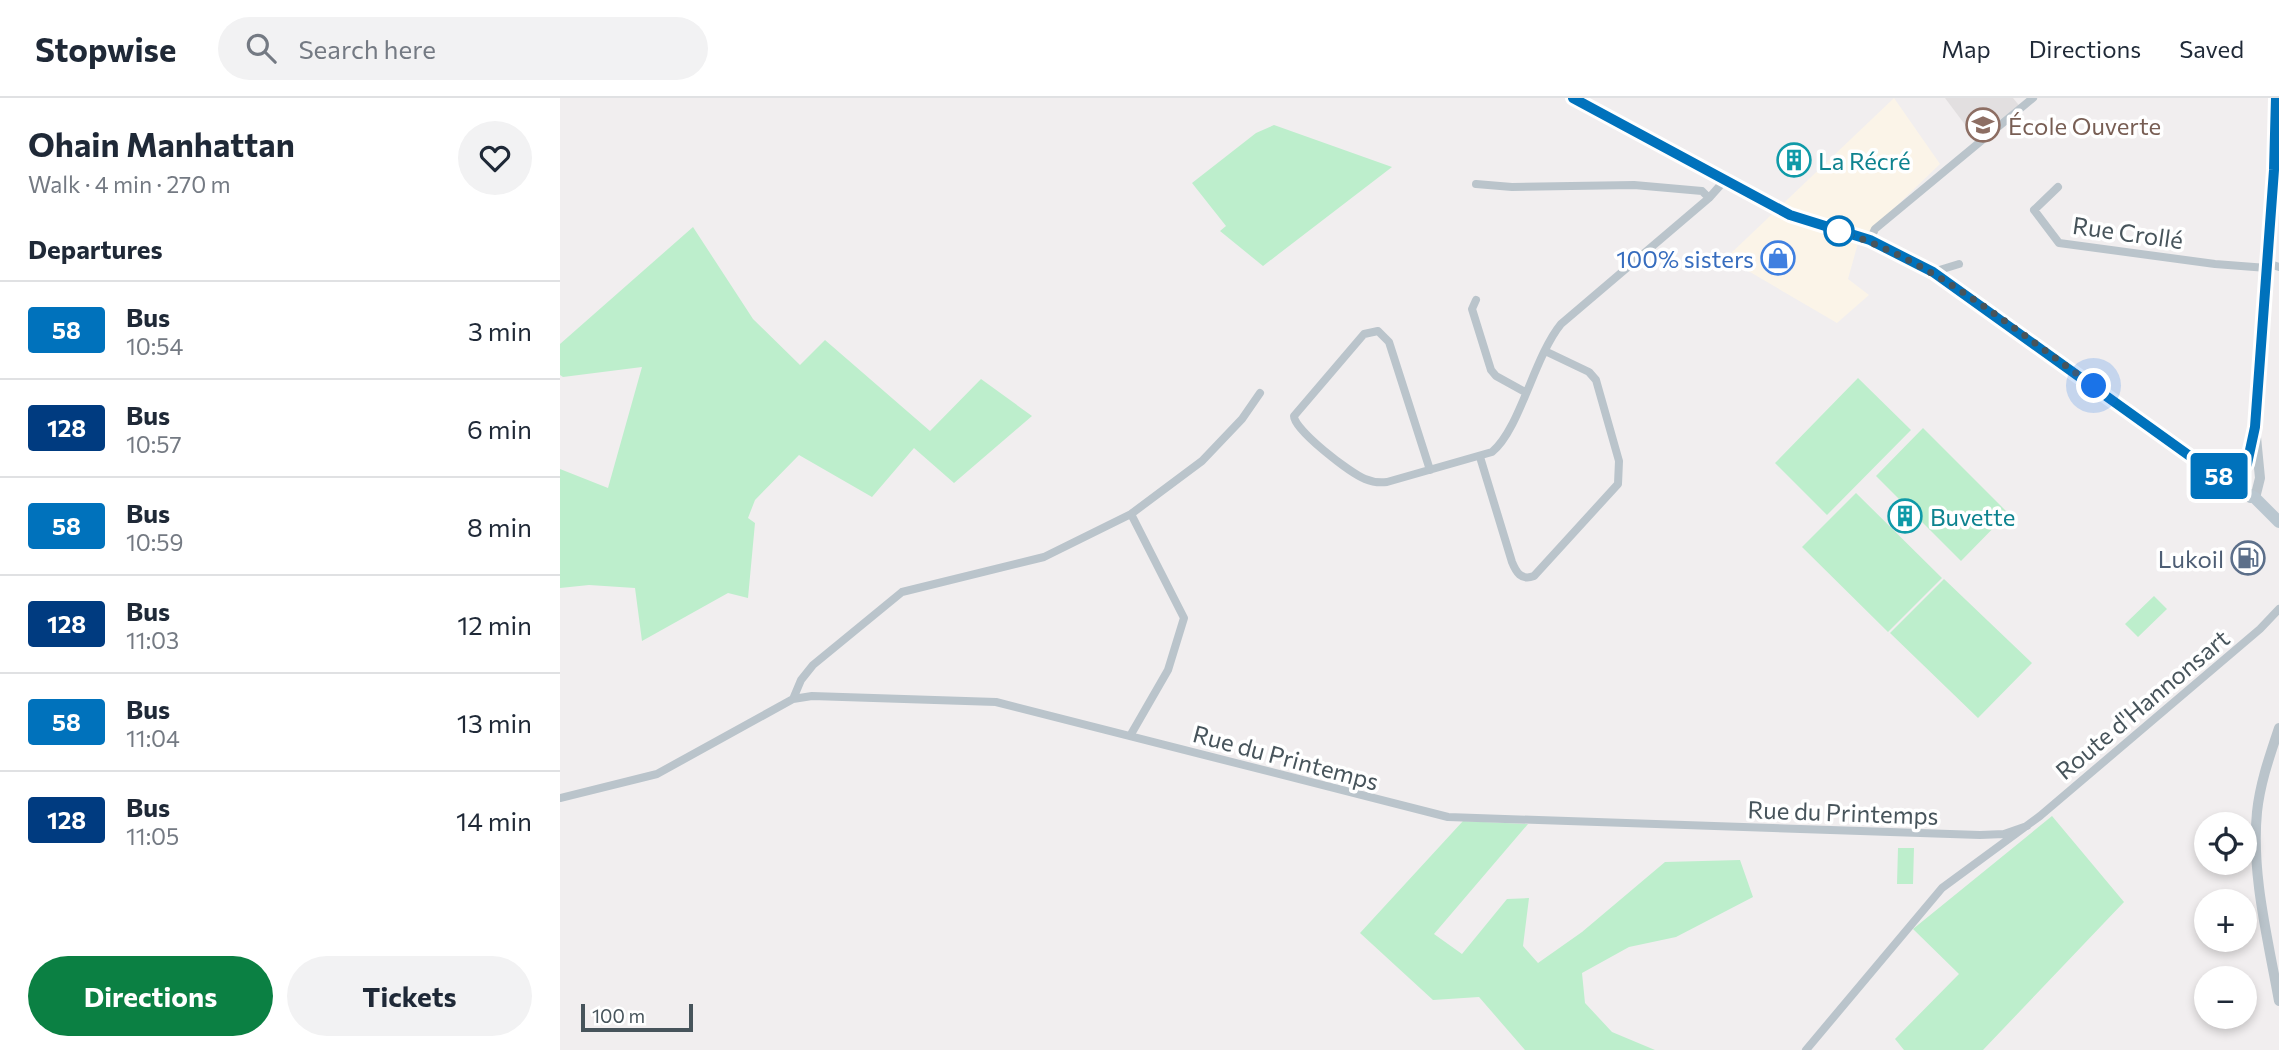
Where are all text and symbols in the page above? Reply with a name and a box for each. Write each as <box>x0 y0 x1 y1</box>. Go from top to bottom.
search box <box>218 17 708 80</box>
text: Stopwise <box>35 28 176 69</box>
icon: search <box>242 29 280 67</box>
text: Search here <box>298 33 436 64</box>
text: Map <box>1941 34 1991 63</box>
text: Directions <box>2029 34 2141 63</box>
text: Saved <box>2179 34 2244 63</box>
school or university icon: École Ouverte <box>1964 106 2002 144</box>
place label: École Ouverte <box>2008 111 2161 140</box>
button: heart <box>458 121 532 195</box>
text: Ohain Manhattan <box>28 123 295 164</box>
building icon: La Récré <box>1775 141 1813 179</box>
place label: La Récré <box>1818 146 1911 175</box>
text: Walk · 4 min · 270 m <box>28 170 231 198</box>
street label: Rue Crollé <box>2071 210 2185 254</box>
unlabelled marker <box>1824 216 1854 246</box>
text: Departures <box>28 233 163 264</box>
shop icon: 100% sisters <box>1759 239 1797 277</box>
place label: 100% sisters <box>1616 244 1754 273</box>
text: Bus <box>126 301 170 332</box>
text: 58 <box>52 315 81 344</box>
text: 3 min <box>468 315 532 346</box>
text: 10:54 <box>126 332 183 360</box>
your location <box>2076 368 2111 403</box>
text: Bus <box>126 399 170 430</box>
text: 128 <box>47 413 86 442</box>
text: 6 min <box>467 413 532 444</box>
text: 10:57 <box>126 430 182 458</box>
line badge: 58 <box>2188 453 2250 499</box>
text: 58 <box>2205 461 2233 490</box>
text: Bus <box>126 497 170 528</box>
building icon: Buvette <box>1886 497 1924 535</box>
place label: Buvette <box>1930 502 2015 531</box>
text: 58 <box>52 511 81 540</box>
text: 8 min <box>467 511 532 542</box>
text: 10:59 <box>126 528 183 556</box>
fuel station icon: Lukoil <box>2229 539 2267 577</box>
place label: Lukoil <box>2158 544 2224 573</box>
text: Bus <box>126 595 170 626</box>
text: 128 <box>47 609 86 638</box>
text: 12 min <box>457 609 532 640</box>
street label: Route d'Hannonsart <box>2049 623 2235 785</box>
text: 11:03 <box>126 626 179 654</box>
text: Bus <box>126 693 170 724</box>
text: 58 <box>52 707 81 736</box>
text: 13 min <box>457 707 532 738</box>
street label: Rue du Printemps <box>1190 718 1382 796</box>
text: 11:04 <box>126 724 180 752</box>
text: Bus <box>126 791 170 822</box>
street label: Rue du Printemps <box>1747 794 1939 830</box>
text: 128 <box>47 805 86 834</box>
text: 14 min <box>456 805 532 836</box>
map controls <box>2194 812 2257 1029</box>
button: locate <box>2194 812 2257 875</box>
text: 11:05 <box>126 822 179 850</box>
button: + <box>2194 889 2257 952</box>
button: Directions <box>28 956 273 1036</box>
button: Tickets <box>287 956 532 1036</box>
button: − <box>2194 966 2257 1029</box>
scale bar <box>581 1001 693 1033</box>
text: 100 m <box>592 1004 645 1027</box>

